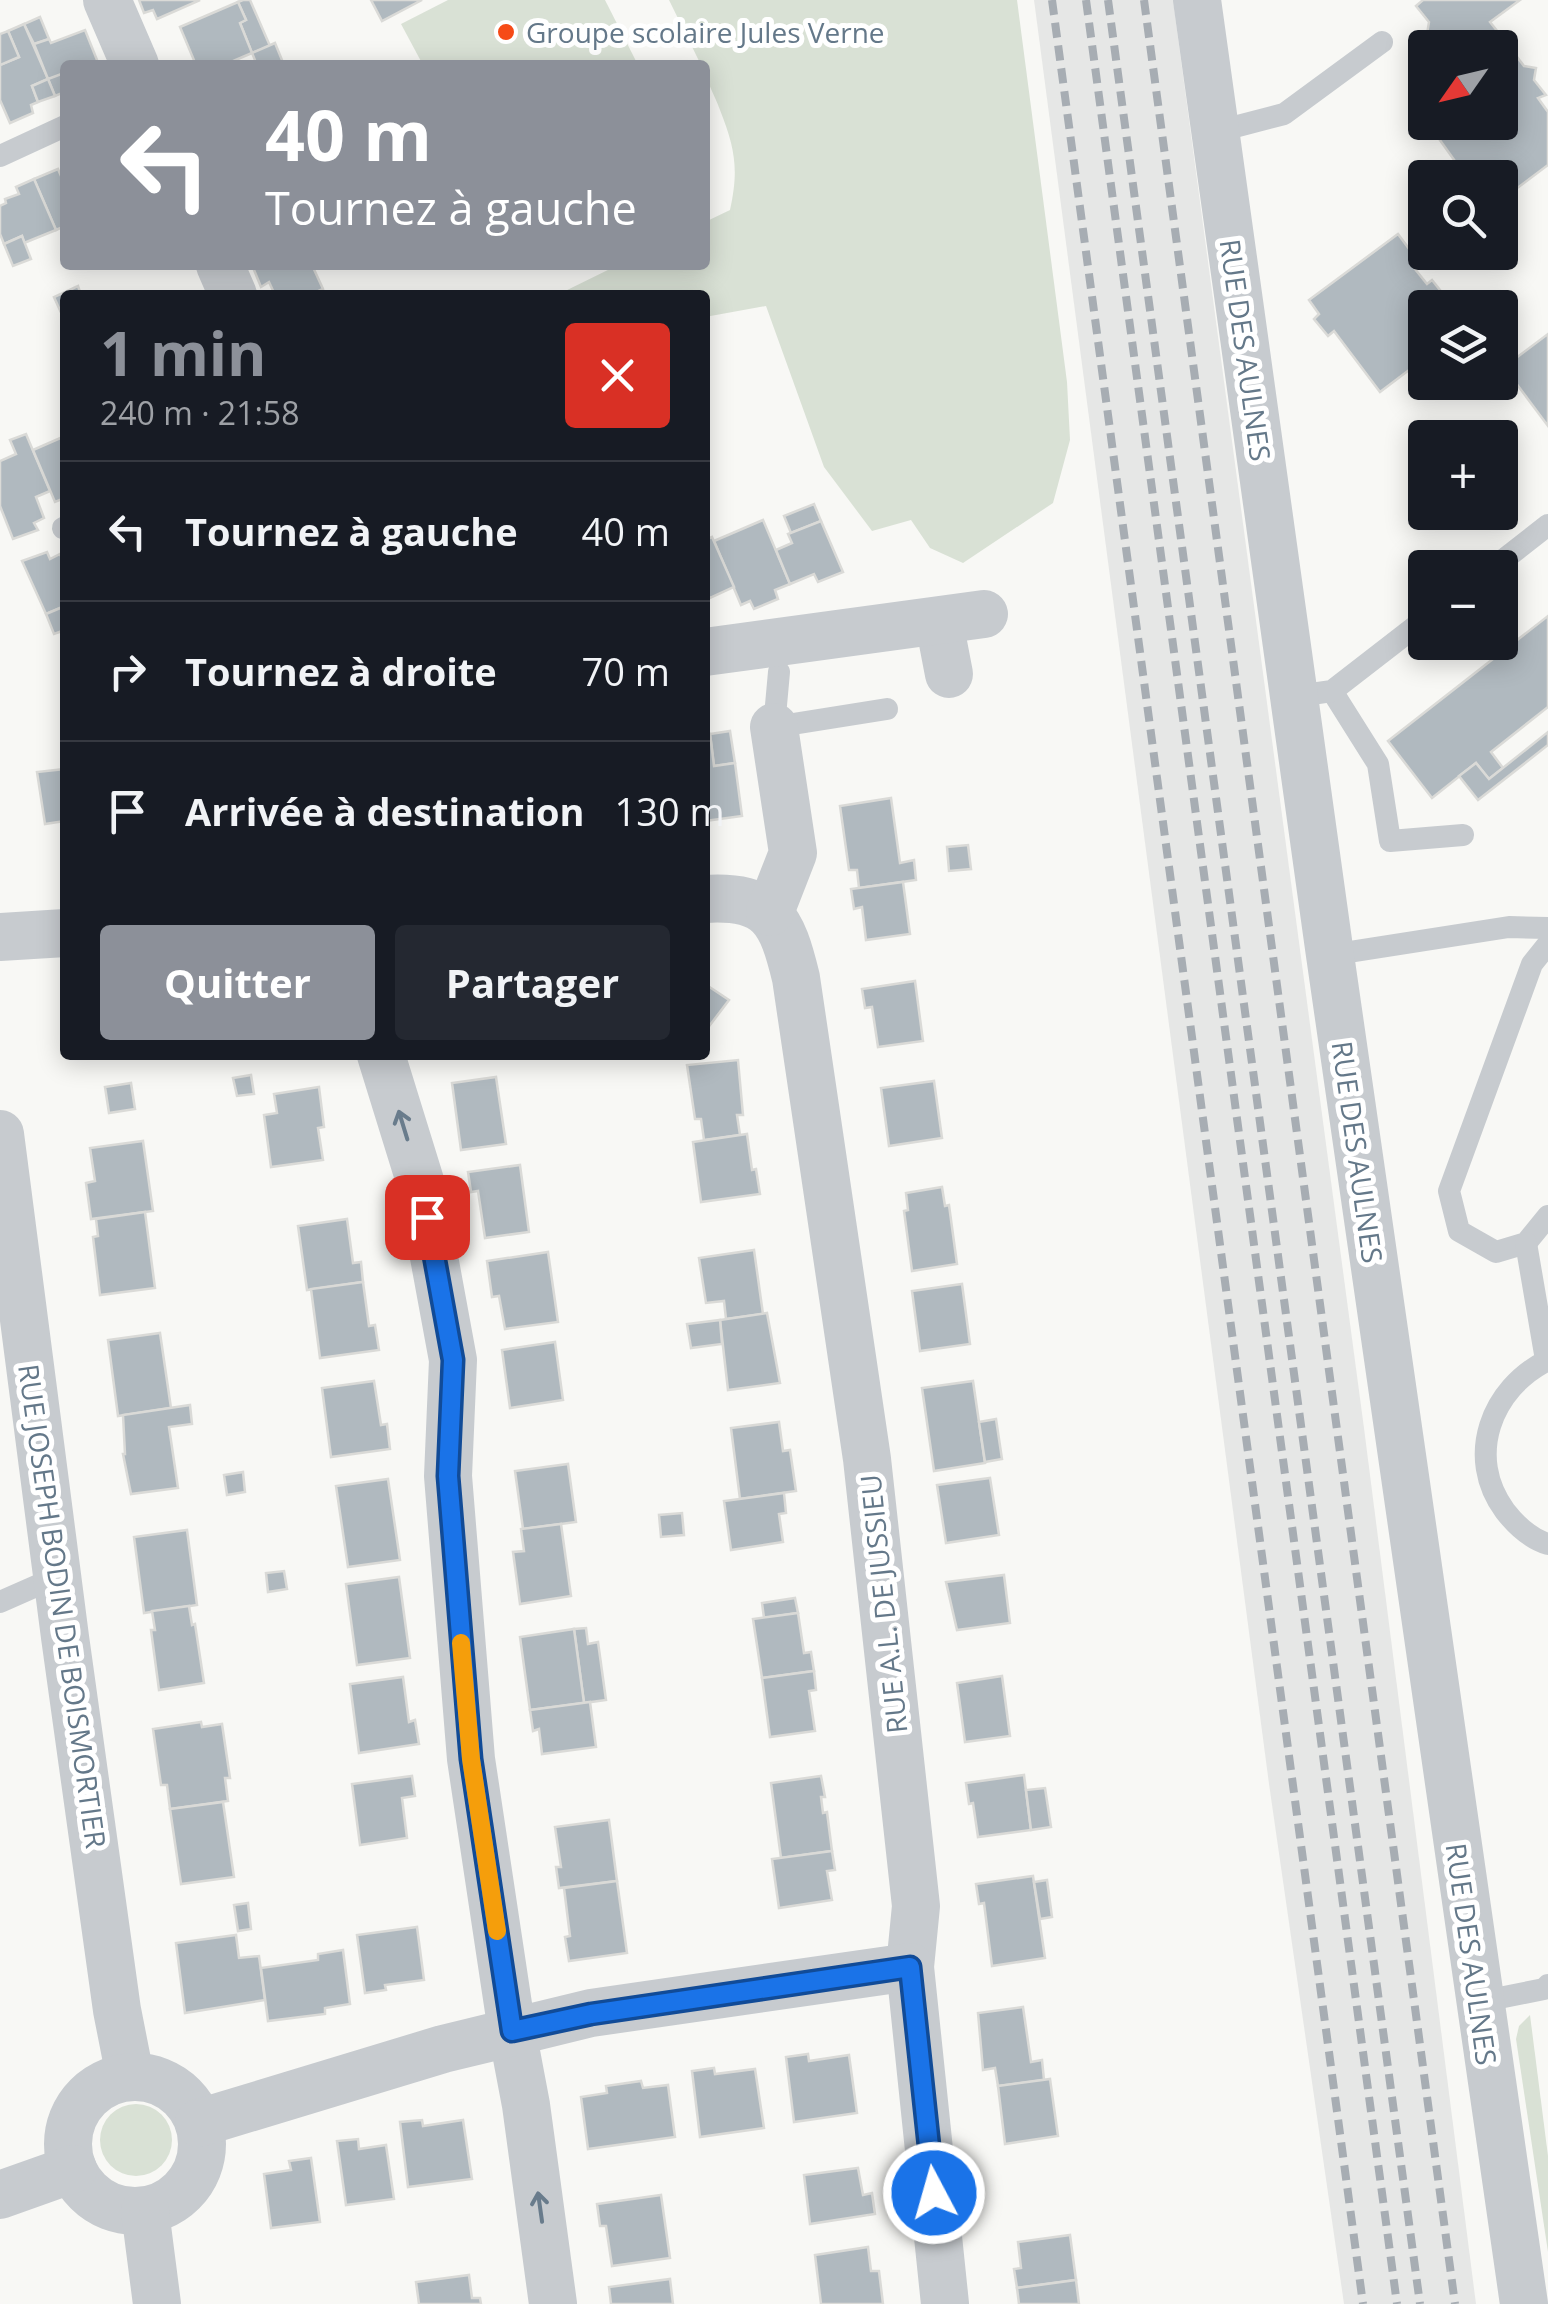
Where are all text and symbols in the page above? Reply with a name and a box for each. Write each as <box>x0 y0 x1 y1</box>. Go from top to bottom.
place label: Groupe scolaire Jules Verne <box>526 13 885 51</box>
marker: Groupe scolaire Jules Verne <box>495 21 517 43</box>
north arrow <box>1408 30 1518 140</box>
map controls <box>1408 30 1518 660</box>
text: 40 m <box>265 86 432 182</box>
icon: left <box>100 100 230 230</box>
button: search <box>1408 160 1518 270</box>
text: Tournez à gauche <box>265 177 637 238</box>
street label: RUE DES AULNES <box>1212 237 1280 463</box>
button: layers <box>1408 290 1518 400</box>
text: 1 min <box>100 312 267 394</box>
button: close <box>565 323 670 428</box>
text: 240 m · 21:58 <box>100 391 299 434</box>
button: + <box>1408 420 1518 530</box>
icon: left <box>100 504 155 559</box>
text: Tournez à gauche <box>185 505 518 557</box>
text: 40 m <box>581 505 670 557</box>
button: − <box>1408 550 1518 660</box>
icon: right <box>100 644 155 699</box>
text: Tournez à droite <box>185 645 497 697</box>
text: 70 m <box>581 645 670 697</box>
icon: arrive <box>100 784 155 839</box>
text: Arrivée à destination <box>185 785 585 837</box>
text: 130 m <box>615 785 725 837</box>
button: Quitter <box>100 925 375 1040</box>
button: Partager <box>395 925 670 1040</box>
street label: RUE DES AULNES <box>1324 1039 1392 1265</box>
one-way arrow <box>392 1109 410 1141</box>
pin <box>385 1175 470 1260</box>
icon: arrive <box>400 1190 455 1245</box>
street label: RUE JOSEPH BODIN DE BOISMORTIER <box>10 1362 116 1850</box>
street label: RUE A.L. DE JUSSIEU <box>850 1473 916 1735</box>
street label: RUE DES AULNES <box>1438 1841 1506 2067</box>
position arrow <box>882 2141 986 2245</box>
one-way arrow <box>531 2192 549 2224</box>

